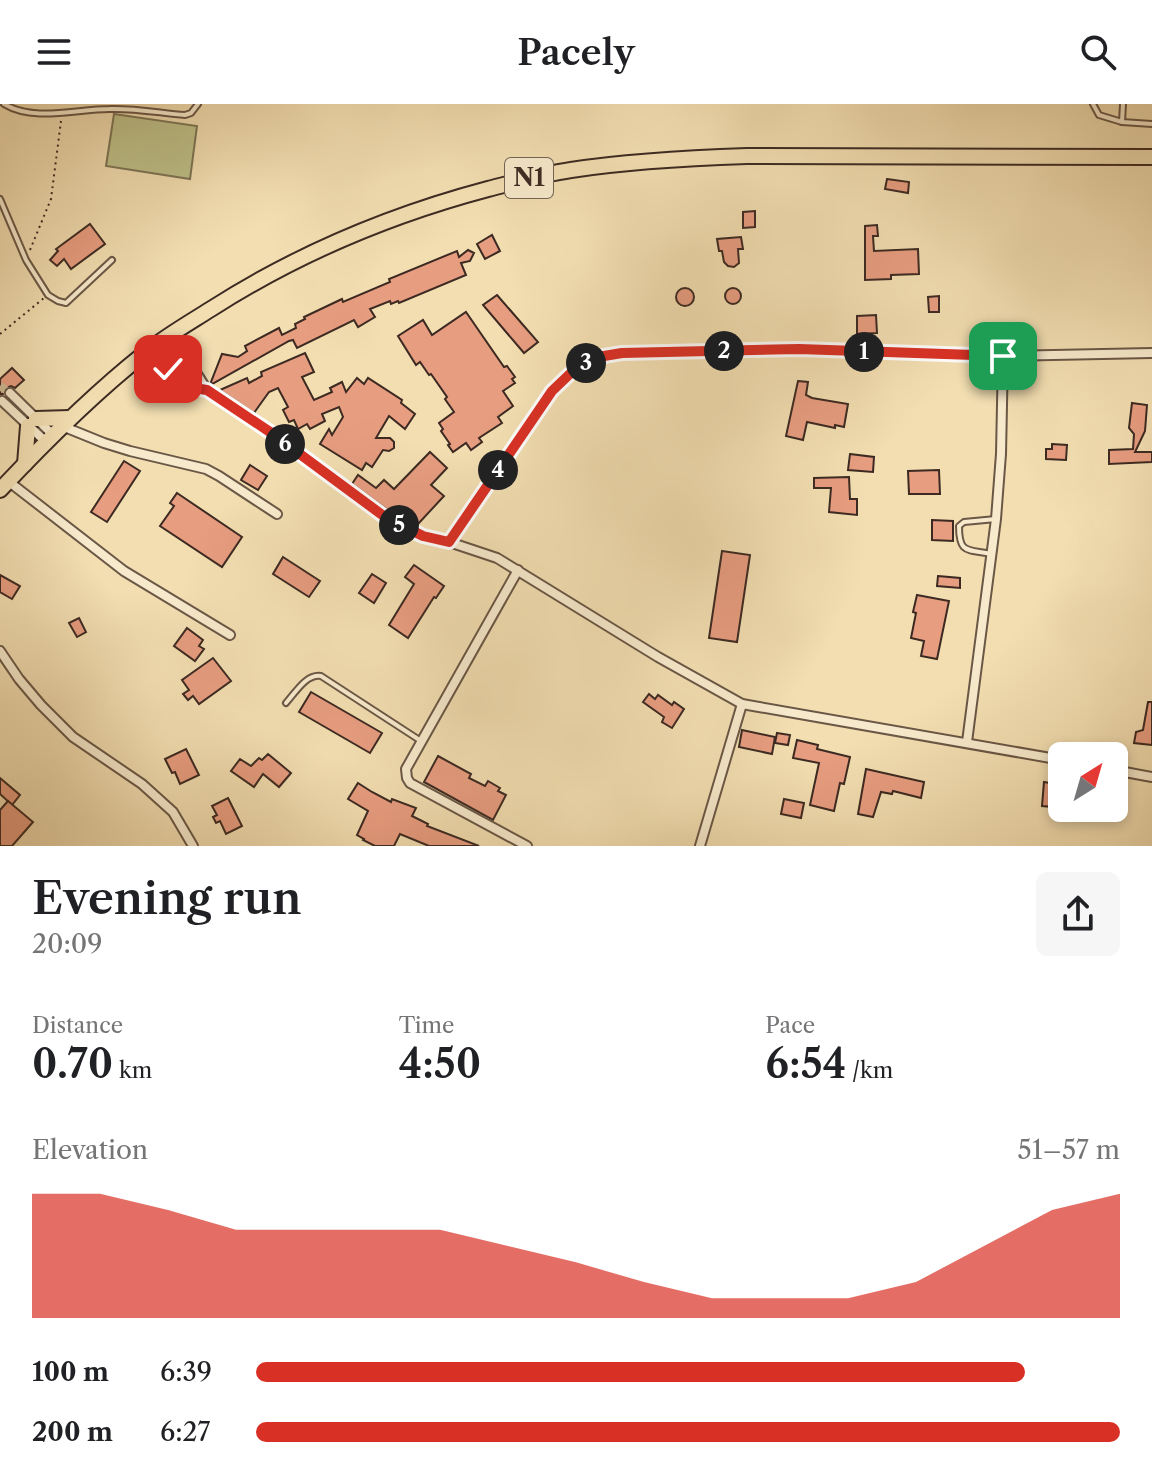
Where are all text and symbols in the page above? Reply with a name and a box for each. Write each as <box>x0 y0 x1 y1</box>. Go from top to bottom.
icon: menu <box>32 30 76 74</box>
text: Pacely <box>517 30 635 74</box>
icon: search <box>1076 30 1120 74</box>
road number: N1 <box>505 158 553 198</box>
pin <box>969 322 1037 390</box>
pin: 2 <box>704 331 744 371</box>
pin: 1 <box>844 332 884 372</box>
icon: arrive <box>981 334 1025 378</box>
pin <box>134 335 202 403</box>
text: 2 <box>718 337 731 364</box>
text: 1 <box>859 338 869 365</box>
pin: 3 <box>566 343 606 383</box>
icon: check <box>146 347 190 391</box>
text: 3 <box>580 349 592 376</box>
pin: 6 <box>265 424 305 464</box>
text: 6 <box>278 430 292 457</box>
pin: 4 <box>478 450 518 490</box>
text: 4 <box>491 456 505 483</box>
pin: 5 <box>379 505 419 545</box>
text: 5 <box>393 511 405 538</box>
north arrow <box>1048 742 1128 822</box>
map controls <box>1048 742 1128 822</box>
text: Evening run <box>32 871 302 925</box>
button: share <box>1036 872 1120 956</box>
text: 20:09 <box>32 928 102 960</box>
text: Distance <box>32 1012 123 1039</box>
text: Time <box>399 1012 454 1039</box>
text: Pace <box>765 1012 815 1039</box>
text: 0.70 <box>32 1039 113 1088</box>
text: 4:50 <box>399 1039 481 1088</box>
text: 6:54 <box>765 1039 846 1088</box>
text: km <box>113 1057 152 1084</box>
text: /km <box>846 1057 893 1084</box>
text: Elevation <box>32 1134 148 1166</box>
text: 51–57 m <box>1018 1134 1120 1166</box>
text: 100 m <box>32 1356 109 1388</box>
text: 6:39 <box>160 1356 212 1388</box>
text: 200 m <box>32 1416 113 1448</box>
text: 6:27 <box>160 1416 210 1448</box>

